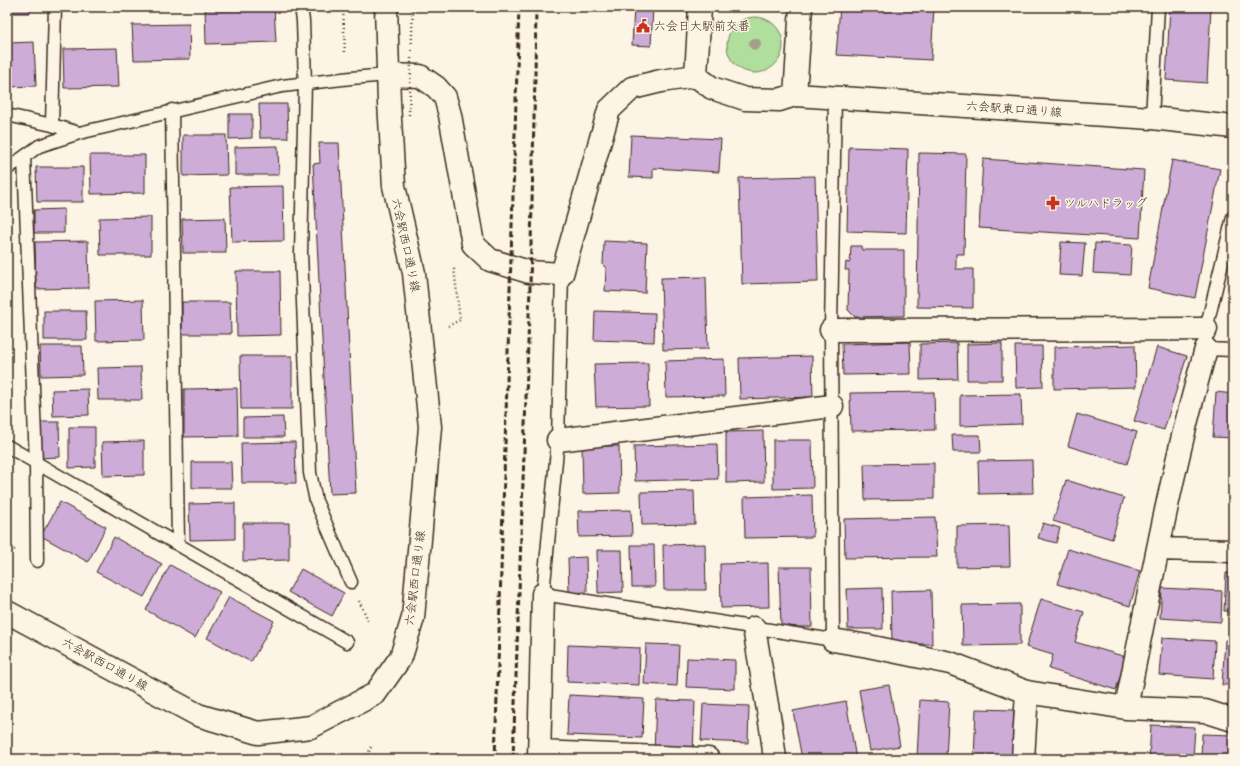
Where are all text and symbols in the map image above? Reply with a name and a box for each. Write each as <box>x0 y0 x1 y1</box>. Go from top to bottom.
public building icon: 六会日大駅前交番 <box>635 18 651 34</box>
place label: 六会日大駅前交番 <box>654 18 750 33</box>
street label: 六会駅東口通り線 <box>966 98 1062 119</box>
pharmacy icon: ツルハドラッグ <box>1045 195 1061 211</box>
place label: ツルハドラッグ <box>1064 195 1148 210</box>
street label: 六会駅西口通り線 <box>389 196 424 293</box>
street label: 六会駅西口通り線 <box>401 529 428 627</box>
street label: 六会駅西口通り線 <box>60 634 151 693</box>

